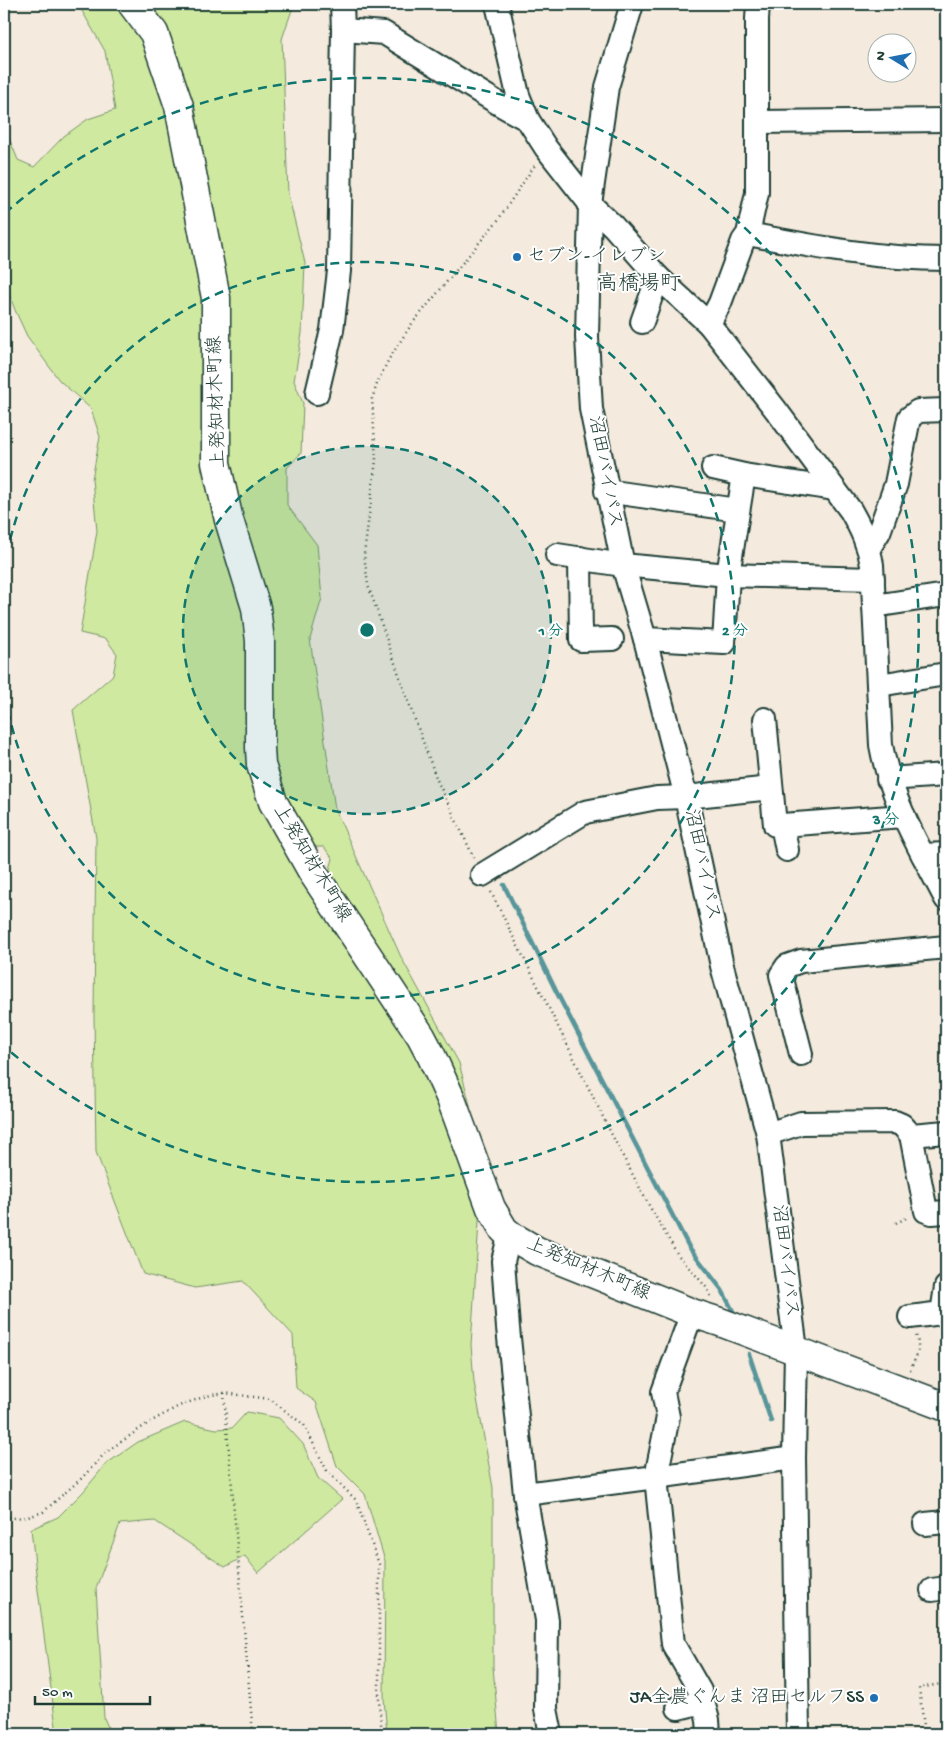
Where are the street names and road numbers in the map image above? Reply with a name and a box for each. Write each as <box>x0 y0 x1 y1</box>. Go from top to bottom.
street label: 上発知材木町線 <box>203 335 232 469</box>
street label: 沼田バイパス <box>582 414 626 530</box>
street label: 上発知材木町線 <box>267 801 356 927</box>
street label: 沼田バイパス <box>678 807 724 923</box>
street label: 沼田バイパス <box>766 1203 802 1319</box>
street label: 上発知材木町線 <box>522 1233 654 1307</box>

